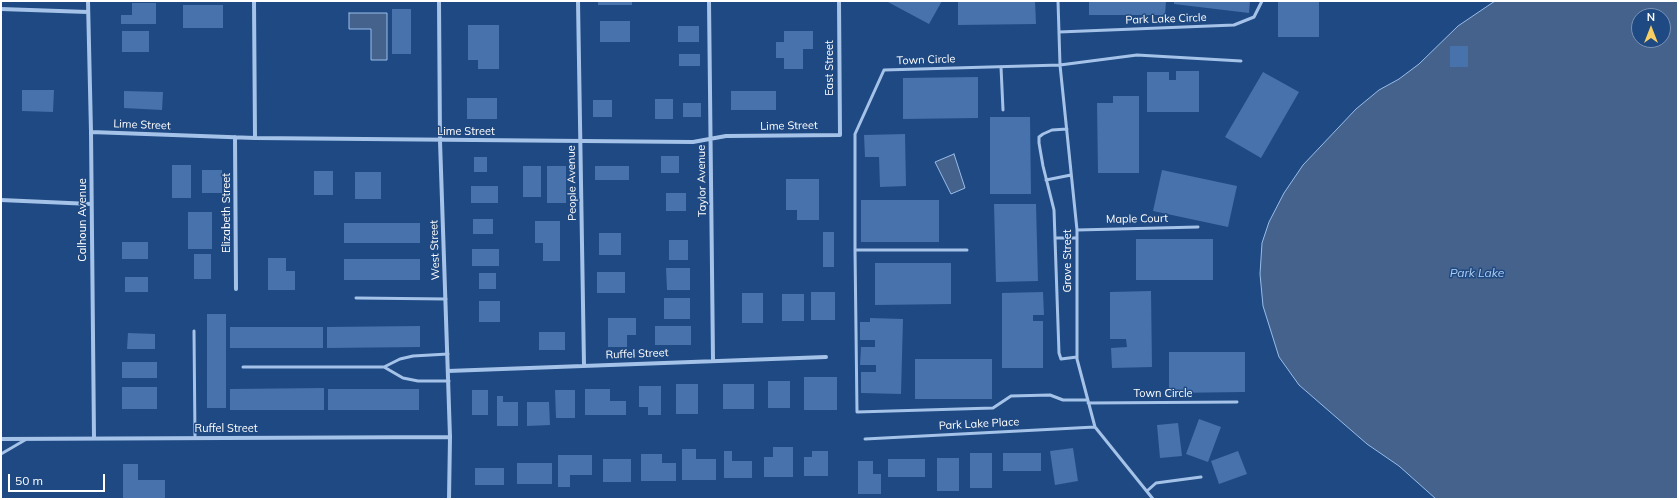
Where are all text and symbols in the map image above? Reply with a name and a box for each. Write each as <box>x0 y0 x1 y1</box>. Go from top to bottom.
north arrow <box>1631 8 1671 48</box>
text: N <box>1647 10 1655 24</box>
street label: Park Lake Circle <box>1125 11 1207 27</box>
street label: East Street <box>823 40 837 96</box>
street label: Town Circle <box>896 52 956 68</box>
street label: Lime Street <box>113 117 171 133</box>
street label: Lime Street <box>760 119 818 133</box>
street label: Lime Street <box>437 125 495 139</box>
street label: People Avenue <box>565 145 579 221</box>
street label: Taylor Avenue <box>695 145 709 217</box>
street label: Elizabeth Street <box>220 173 234 253</box>
street label: Calhoun Avenue <box>76 178 90 262</box>
street label: Maple Court <box>1106 212 1168 226</box>
street label: West Street <box>427 220 443 280</box>
street label: Grove Street <box>1061 229 1075 293</box>
water label: Park Lake <box>1450 266 1504 280</box>
street label: Ruffel Street <box>605 346 669 362</box>
street label: Town Circle <box>1134 387 1192 401</box>
street label: Park Lake Place <box>938 415 1020 433</box>
street label: Ruffel Street <box>195 422 257 436</box>
scale bar <box>10 466 107 492</box>
text: 50 m <box>15 473 43 488</box>

